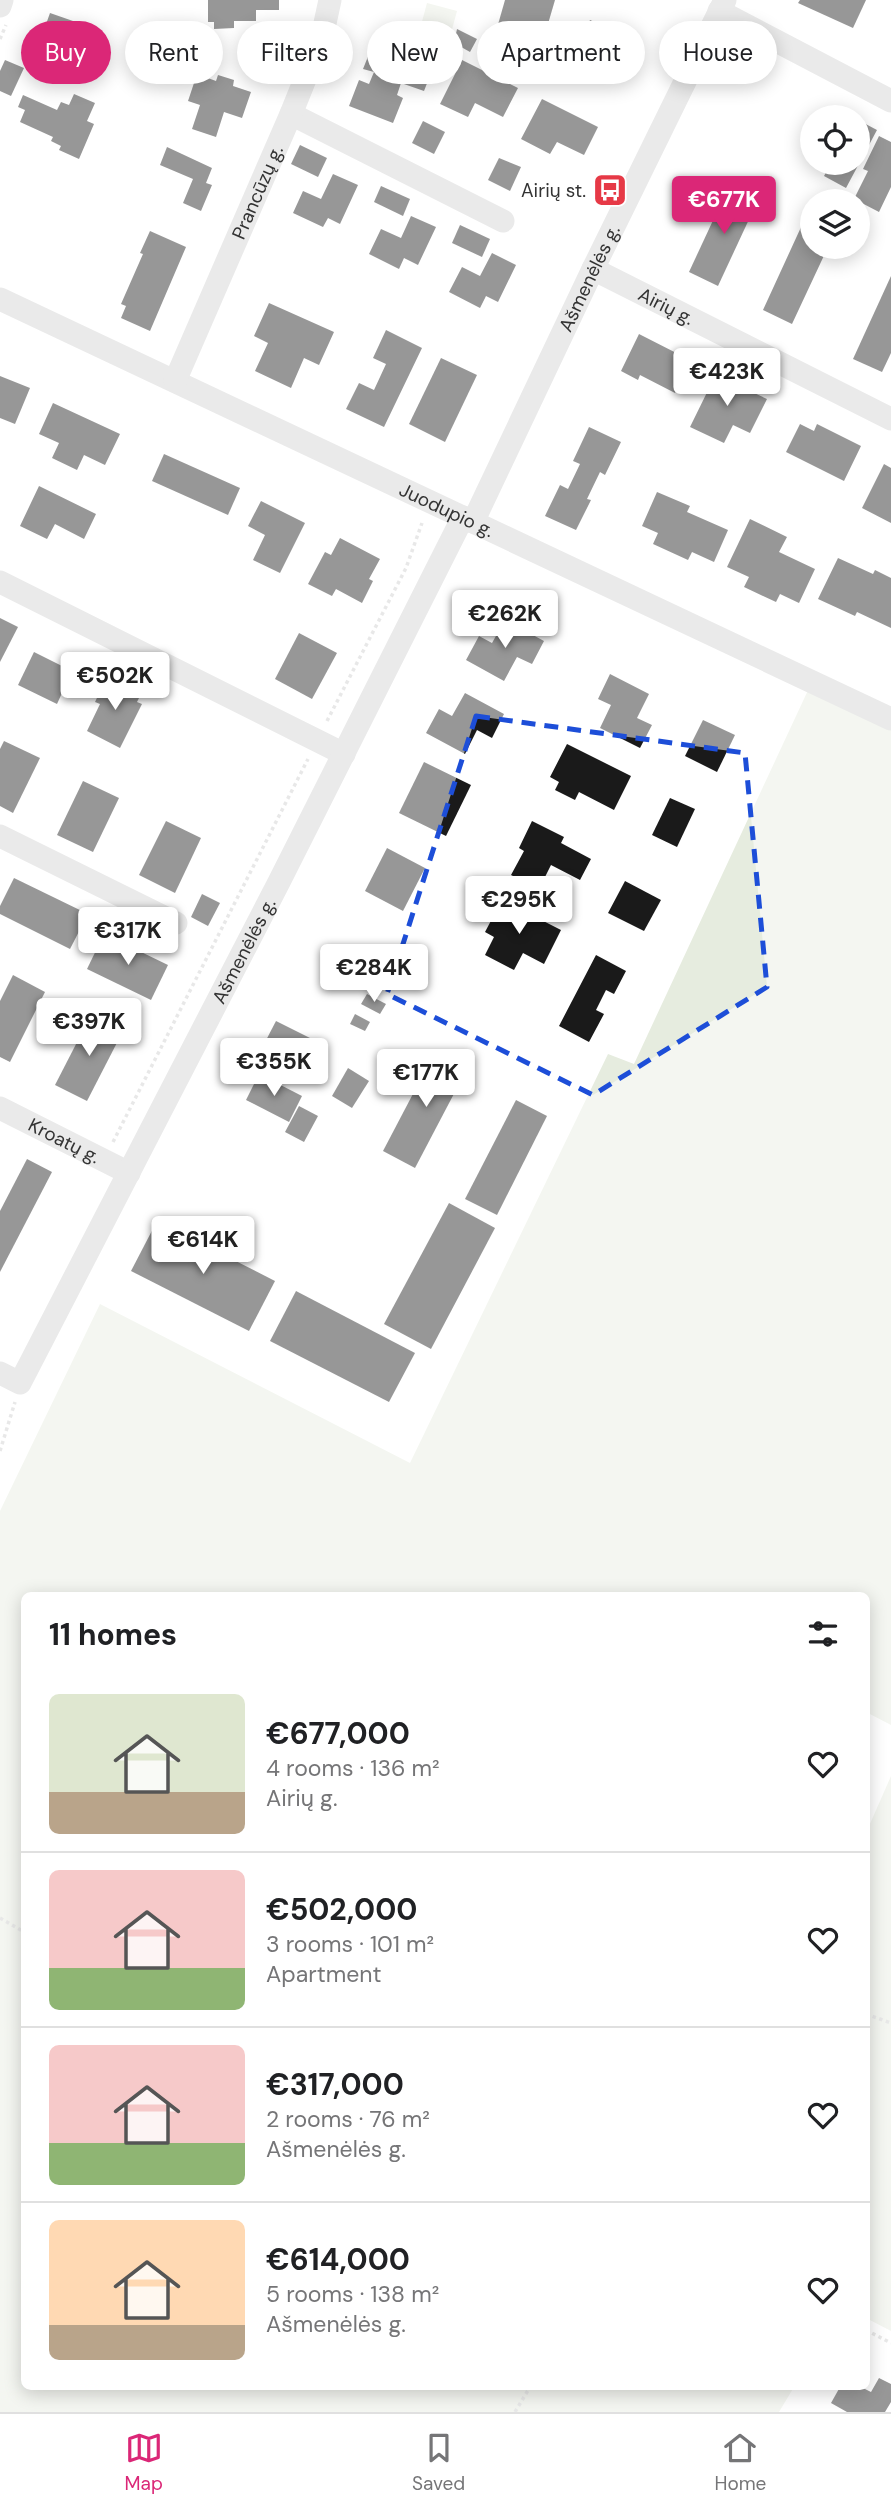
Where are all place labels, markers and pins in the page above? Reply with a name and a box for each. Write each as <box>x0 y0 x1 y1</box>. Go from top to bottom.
bus stop icon: Airių st. <box>591 171 629 209</box>
pin: €677K <box>675 176 773 236</box>
place label: Airių st. <box>521 178 586 203</box>
pin: €423K <box>678 348 776 408</box>
pin: €262K <box>456 590 554 650</box>
pin: €502K <box>66 652 164 712</box>
pin: €295K <box>470 876 568 936</box>
pin: €317K <box>79 908 177 967</box>
pin: €284K <box>325 944 423 1004</box>
pin: €397K <box>40 998 138 1058</box>
pin: €355K <box>225 1038 323 1098</box>
pin: €177K <box>377 1050 475 1109</box>
pin: €614K <box>154 1216 252 1276</box>

